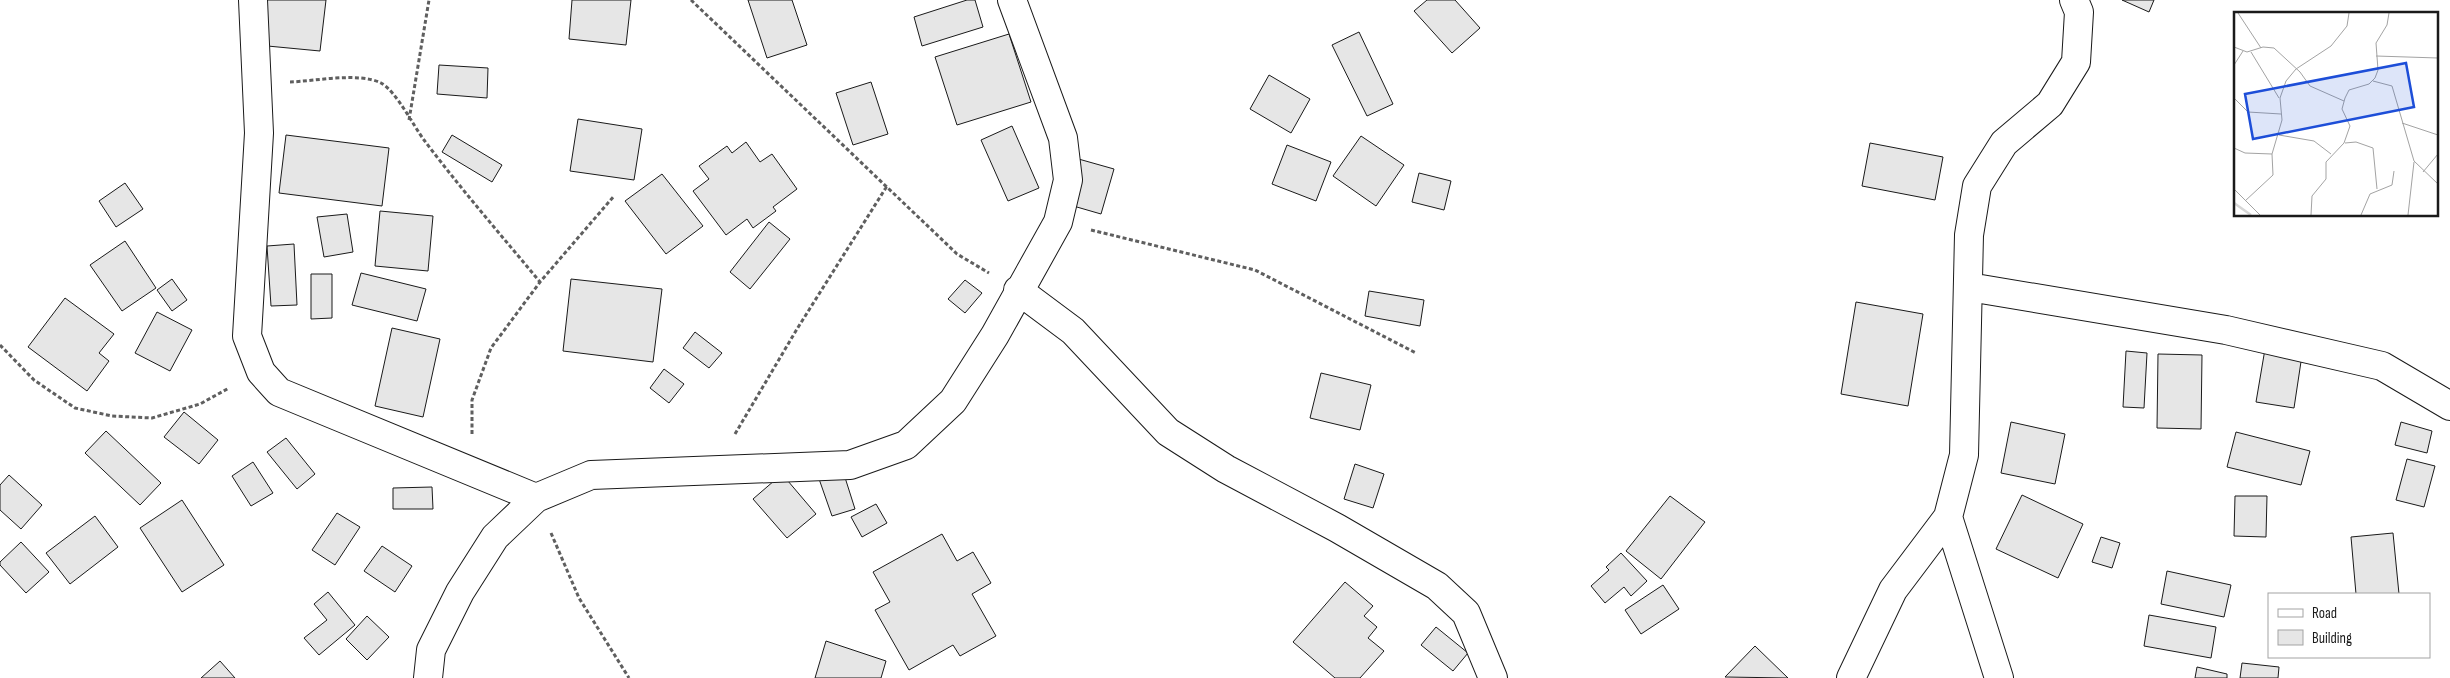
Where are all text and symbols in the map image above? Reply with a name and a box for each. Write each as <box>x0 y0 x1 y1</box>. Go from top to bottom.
inset map <box>2234 12 2438 216</box>
legend <box>2268 593 2430 658</box>
text: Road <box>2312 604 2337 623</box>
text: Building <box>2312 629 2352 648</box>

